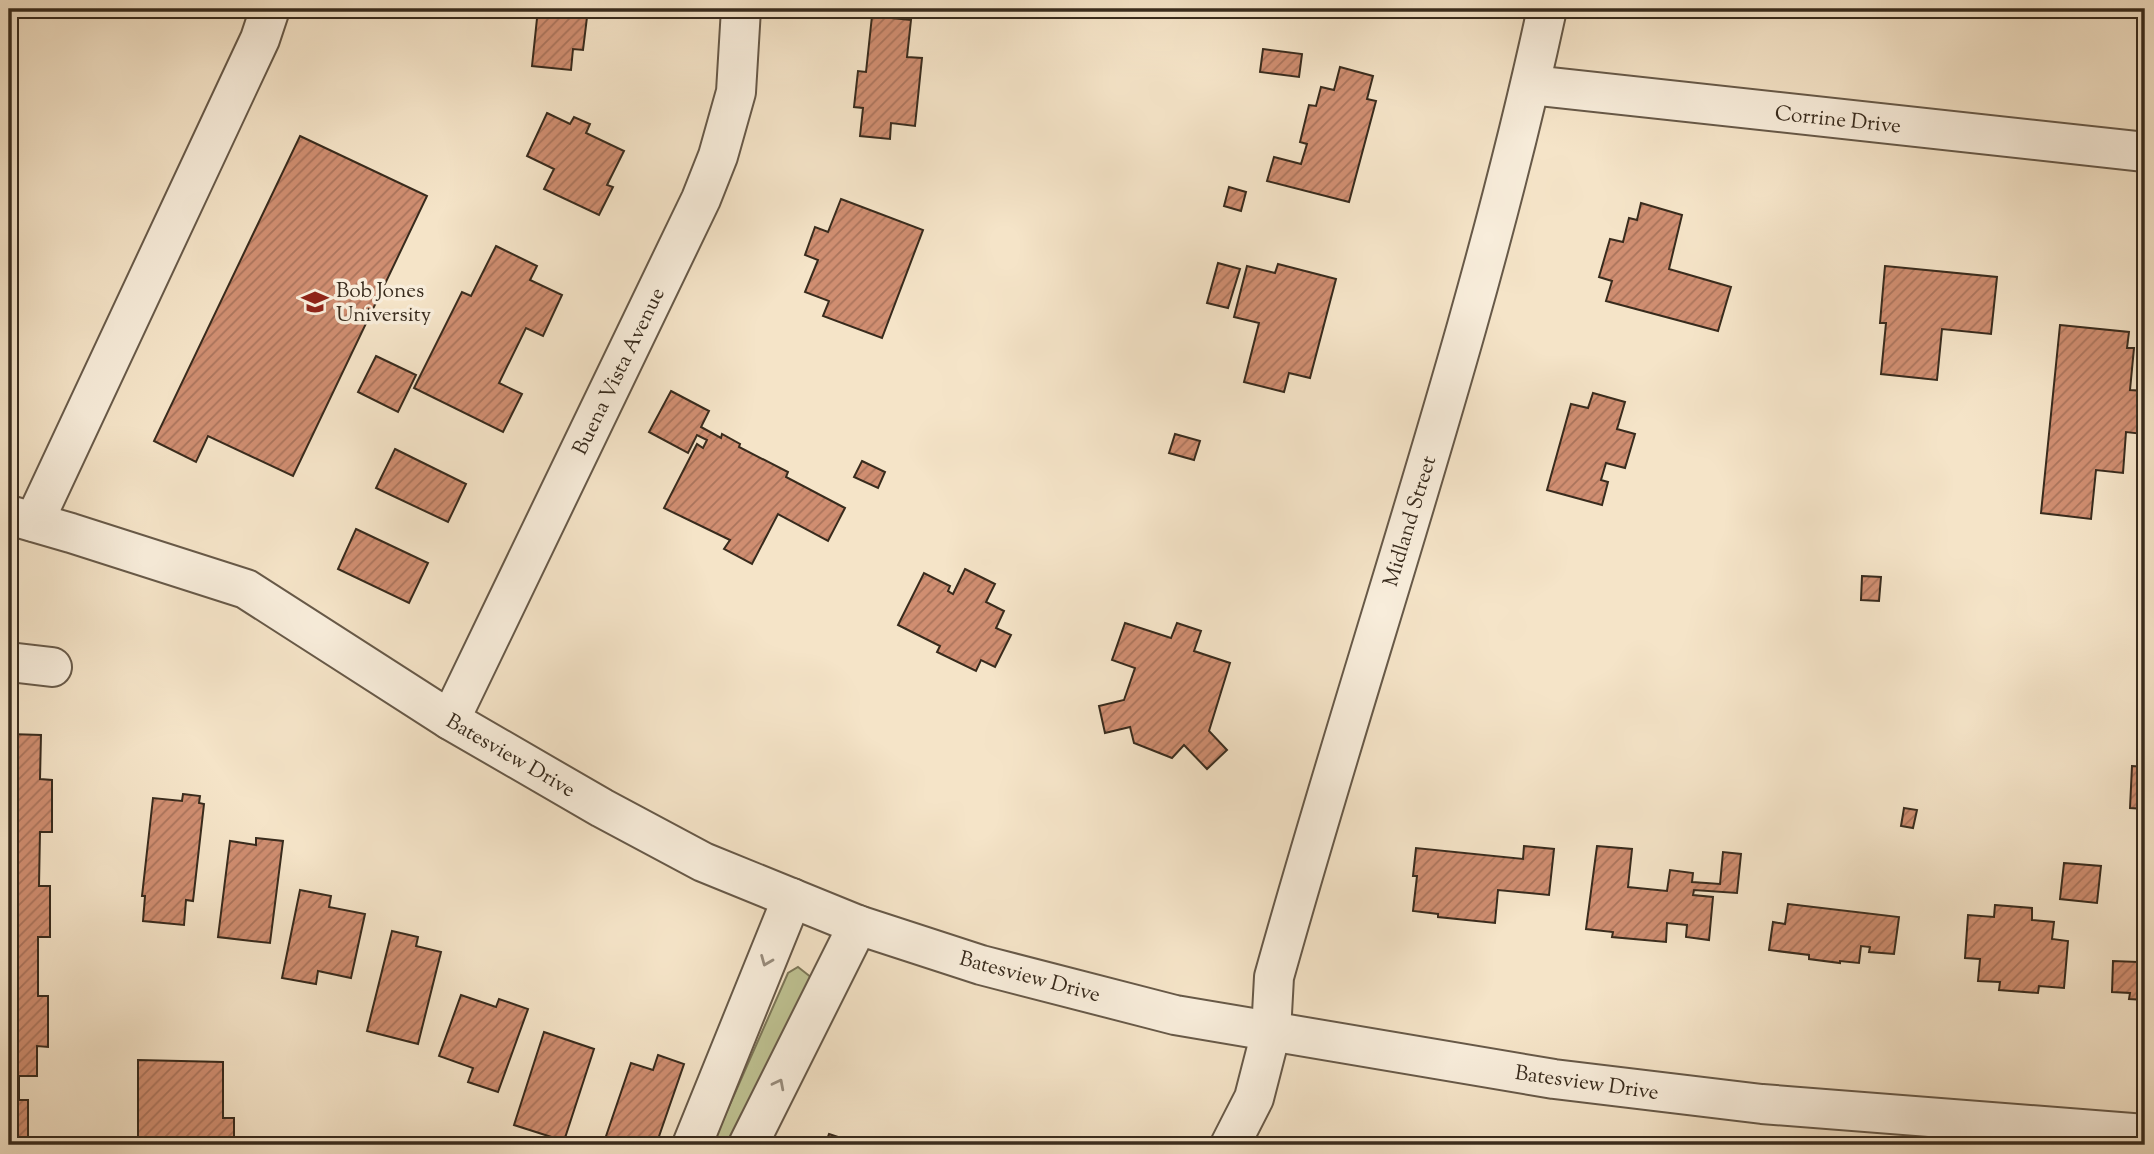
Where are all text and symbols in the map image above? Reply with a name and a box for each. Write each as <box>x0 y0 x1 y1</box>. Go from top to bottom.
street label: Corrine Drive <box>1773 99 1902 143</box>
place label: Bob Jones University <box>336 277 432 331</box>
street label: Buena Vista Avenue <box>566 283 673 461</box>
school or university icon: Bob Jones University <box>300 287 330 317</box>
street label: Midland Street <box>1377 452 1445 591</box>
street label: Batesview Drive <box>440 708 580 806</box>
street label: Batesview Drive <box>956 945 1103 1011</box>
one-way arrow <box>761 955 775 967</box>
street label: Batesview Drive <box>1513 1059 1661 1109</box>
one-way arrow <box>770 1079 784 1091</box>

